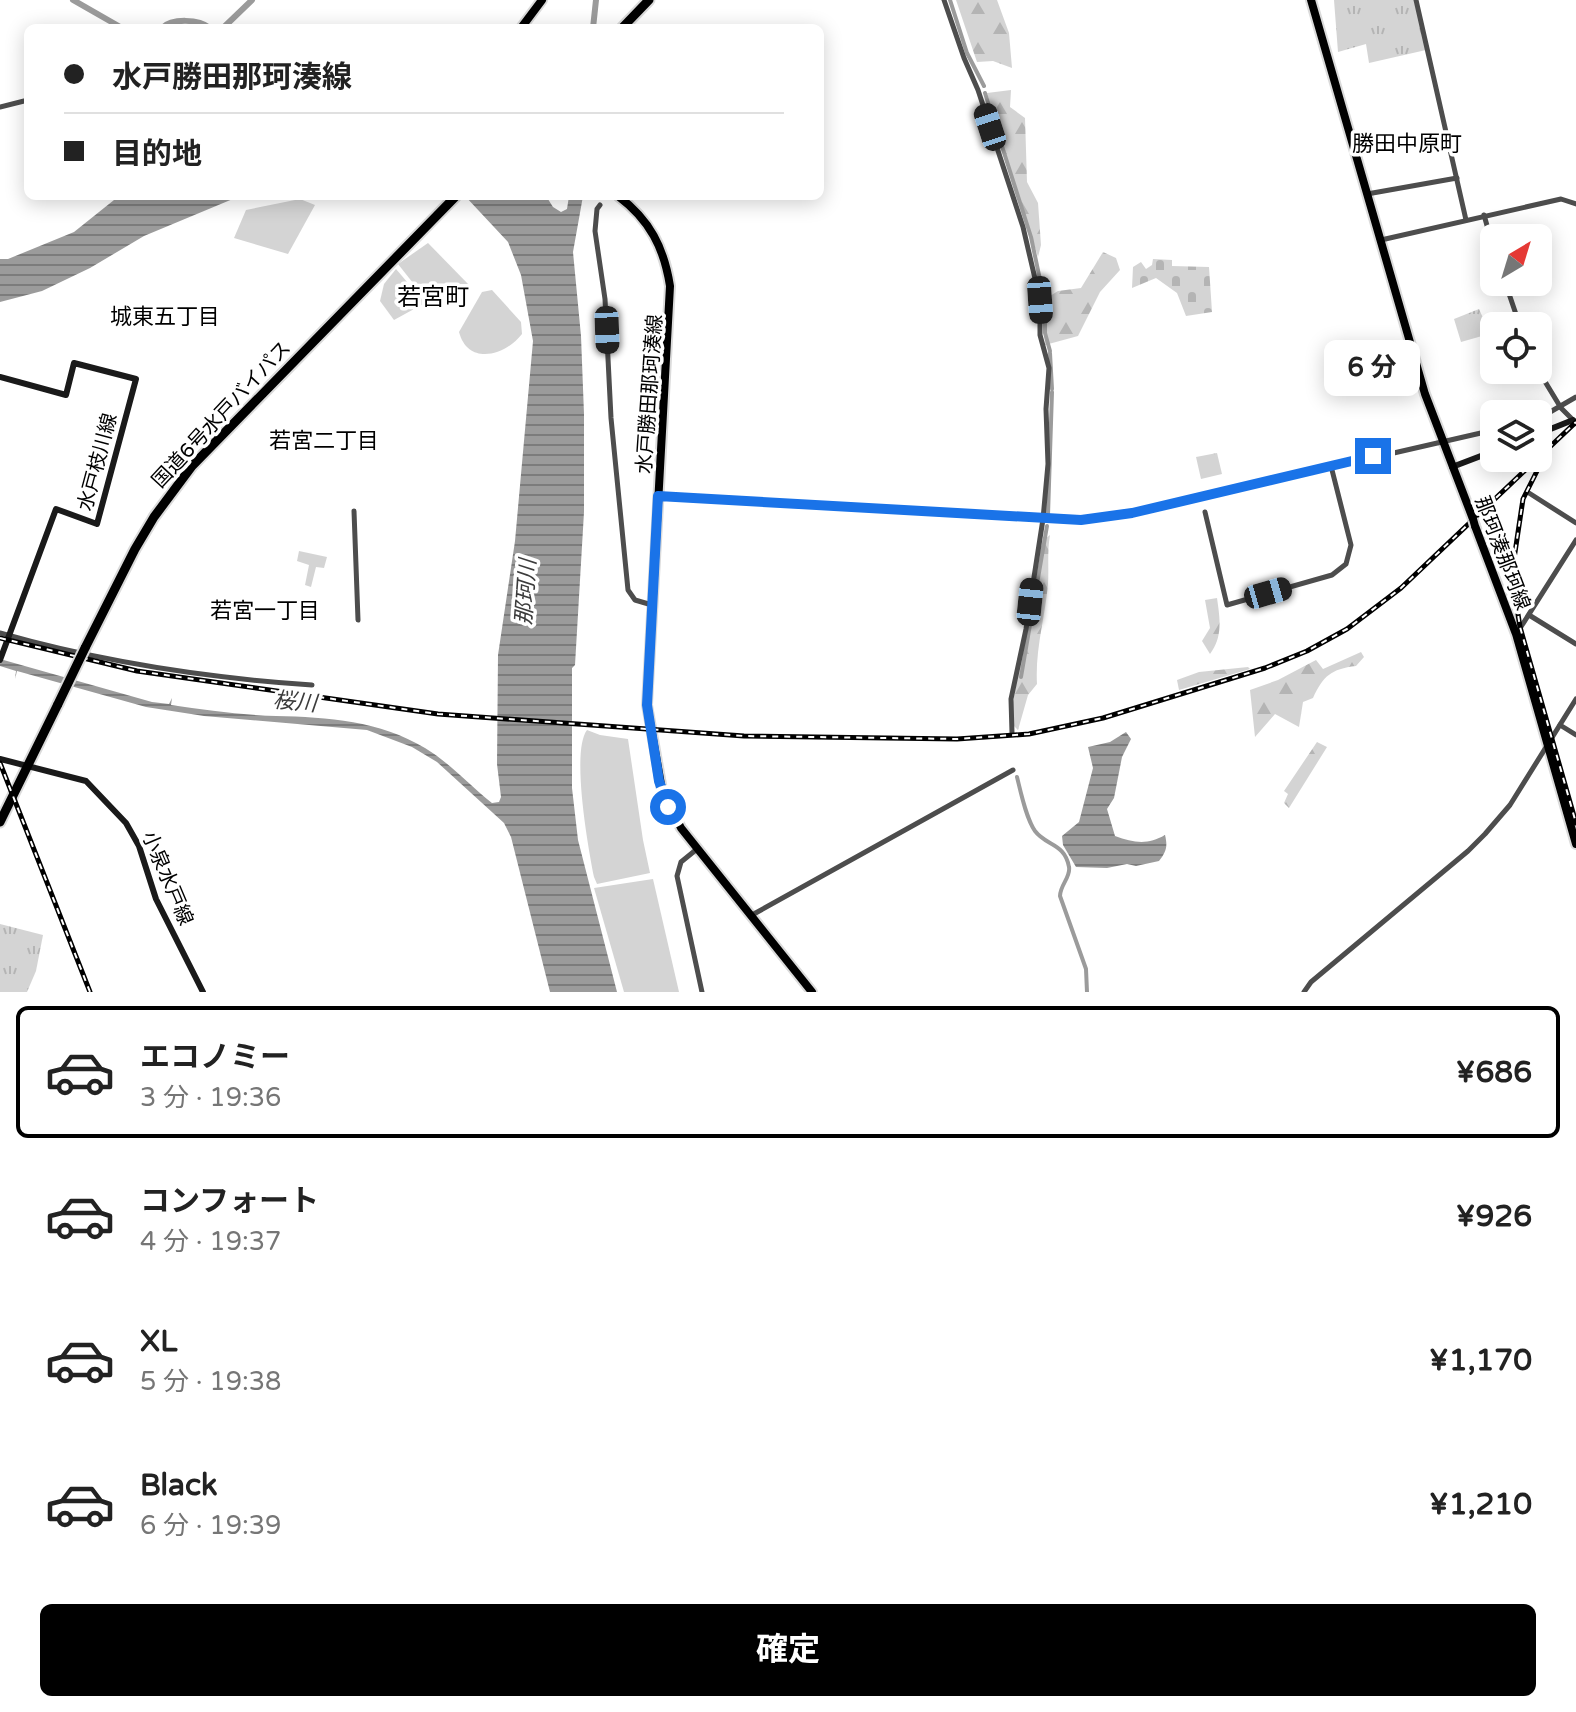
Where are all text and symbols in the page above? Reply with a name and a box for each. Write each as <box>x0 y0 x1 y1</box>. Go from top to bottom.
text: 水戸勝田那珂湊線 <box>112 59 352 96</box>
car <box>971 100 1009 154</box>
district label: 勝田中原町 <box>1352 131 1462 157</box>
text: 目的地 <box>112 136 202 173</box>
north arrow <box>1480 224 1552 296</box>
map controls <box>1480 224 1552 472</box>
car <box>1026 275 1054 325</box>
district label: 若宮町 <box>397 283 469 312</box>
district label: 城東五丁目 <box>110 304 220 330</box>
car <box>594 306 620 354</box>
button: locate <box>1480 312 1552 384</box>
street label: 水戸勝田那珂湊線 <box>632 313 668 475</box>
street label: 国道6号水戸バイパス <box>147 336 296 493</box>
callout: 6 分 <box>1325 340 1421 396</box>
text: 6 分 <box>1347 352 1397 383</box>
button: layers <box>1480 400 1552 472</box>
street label: 水戸枝川線 <box>73 411 122 514</box>
district label: 若宮二丁目 <box>269 428 379 454</box>
route end <box>1355 438 1391 474</box>
street label: 那珂湊那珂線 <box>1469 493 1535 614</box>
water label: 那珂川 <box>511 556 541 626</box>
car <box>1242 575 1294 611</box>
car <box>1016 577 1044 627</box>
district label: 若宮一丁目 <box>210 598 320 624</box>
water label: 桜川 <box>272 687 320 717</box>
route start <box>650 789 686 825</box>
street label: 小泉水戸線 <box>136 828 198 929</box>
icon: car <box>44 1036 116 1108</box>
text: エコノミー <box>140 1039 290 1076</box>
text: ¥686 <box>1456 1054 1532 1091</box>
text: 3 分 · 19:36 <box>140 1082 281 1113</box>
icon: car <box>44 1180 116 1252</box>
text: コンフォート <box>140 1183 319 1220</box>
text: ¥926 <box>1456 1198 1532 1235</box>
text: 4 分 · 19:37 <box>140 1226 281 1257</box>
text: XL <box>140 1323 177 1360</box>
icon: car <box>44 1324 116 1396</box>
text: ¥1,170 <box>1429 1342 1532 1379</box>
text: 5 分 · 19:38 <box>140 1366 281 1397</box>
text: Black <box>140 1467 217 1504</box>
icon: car <box>44 1468 116 1540</box>
text: ¥1,210 <box>1429 1486 1532 1523</box>
text: 6 分 · 19:39 <box>140 1510 281 1541</box>
button: 確定 <box>40 1604 1536 1696</box>

